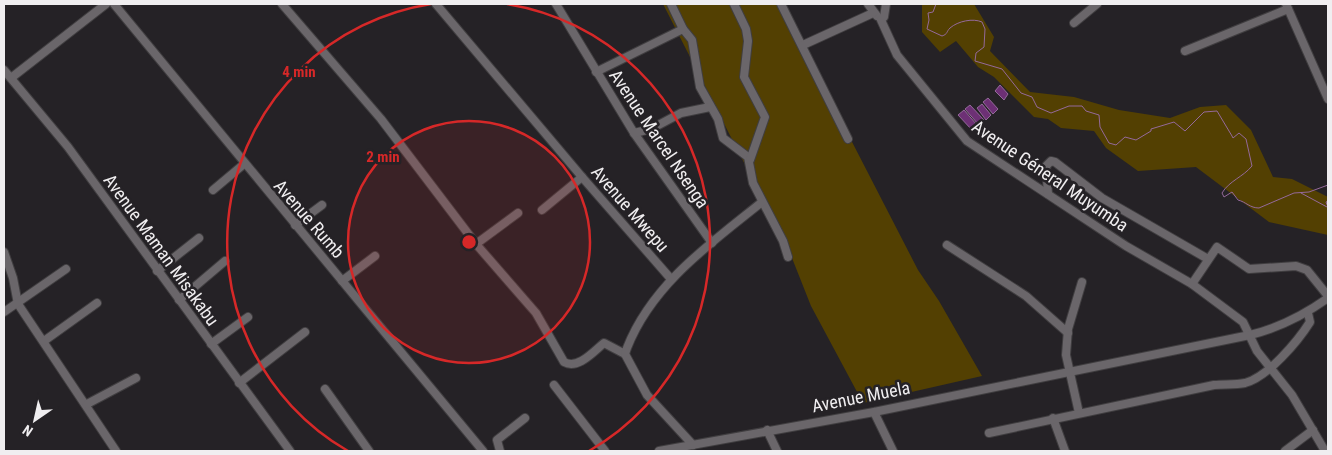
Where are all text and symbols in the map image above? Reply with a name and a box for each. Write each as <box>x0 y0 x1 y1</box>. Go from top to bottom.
text: 4 min <box>282 63 316 81</box>
street label: Avenue Marcel Nsenga <box>605 65 714 212</box>
street label: Avenue Géneral Muyumba <box>968 116 1132 236</box>
text: 2 min <box>366 148 400 166</box>
street label: Avenue Mwepu <box>587 161 673 256</box>
street label: Avenue Maman Misakabu <box>99 170 223 330</box>
street label: Avenue Rumb <box>270 175 349 262</box>
centre of rings <box>460 233 478 251</box>
street label: Avenue Muela <box>810 377 912 416</box>
north arrow <box>10 395 60 445</box>
text: N <box>20 422 36 440</box>

